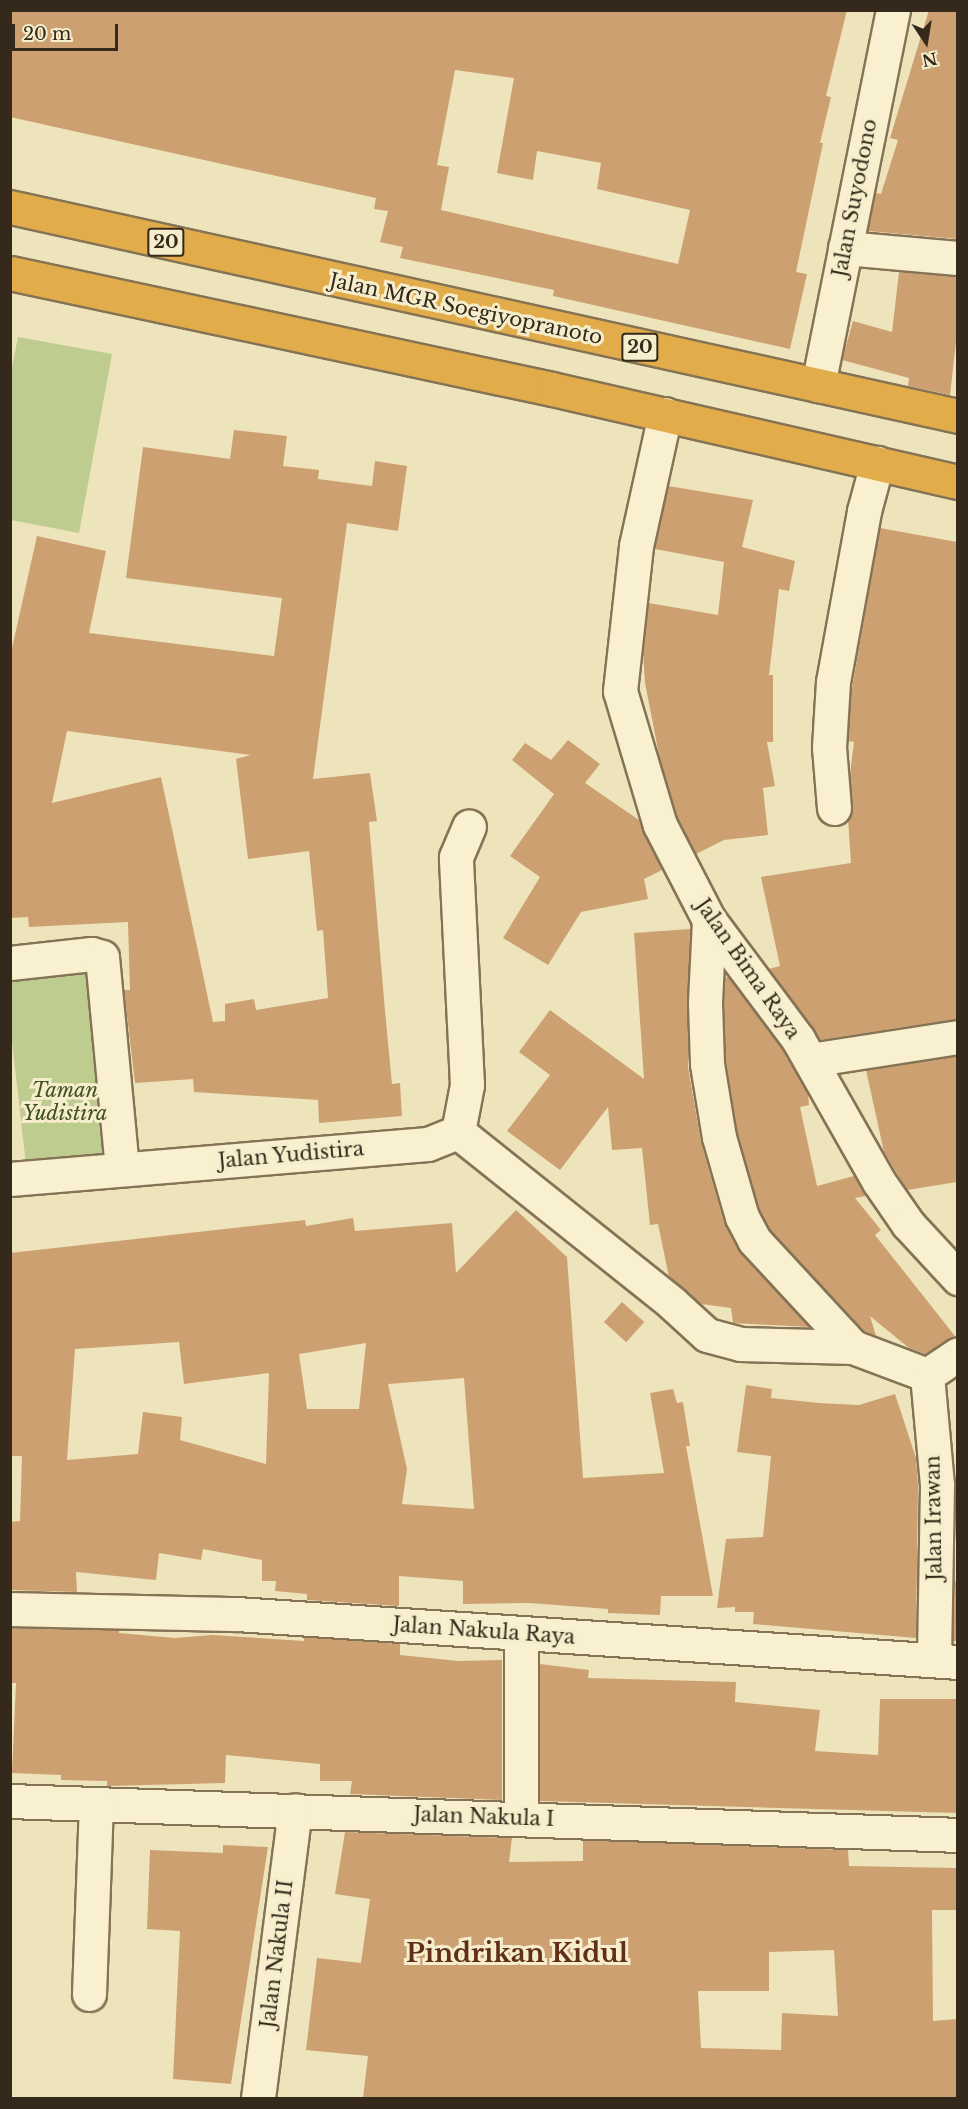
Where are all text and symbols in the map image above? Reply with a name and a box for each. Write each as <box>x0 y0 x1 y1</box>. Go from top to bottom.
scale bar <box>15 12 122 50</box>
north arrow <box>896 12 956 72</box>
text: 20 m <box>23 23 71 45</box>
text: N <box>920 48 939 71</box>
street label: Jalan Suyodono <box>828 117 882 279</box>
road number: 20 <box>146 227 186 257</box>
street label: Jalan MGR Soegiyopranoto <box>327 268 605 350</box>
road number: 20 <box>620 332 660 362</box>
street label: Jalan Bima Raya <box>691 894 805 1044</box>
park label: Taman Yudistira <box>22 1078 108 1125</box>
street label: Jalan Yudistira <box>217 1137 365 1173</box>
street label: Jalan Irawan <box>921 1455 947 1581</box>
street label: Jalan Nakula Raya <box>392 1613 576 1649</box>
street label: Jalan Nakula I <box>413 1803 555 1831</box>
street label: Jalan Nakula II <box>256 1878 298 2030</box>
district label: Pindrikan Kidul <box>406 1938 628 1970</box>

